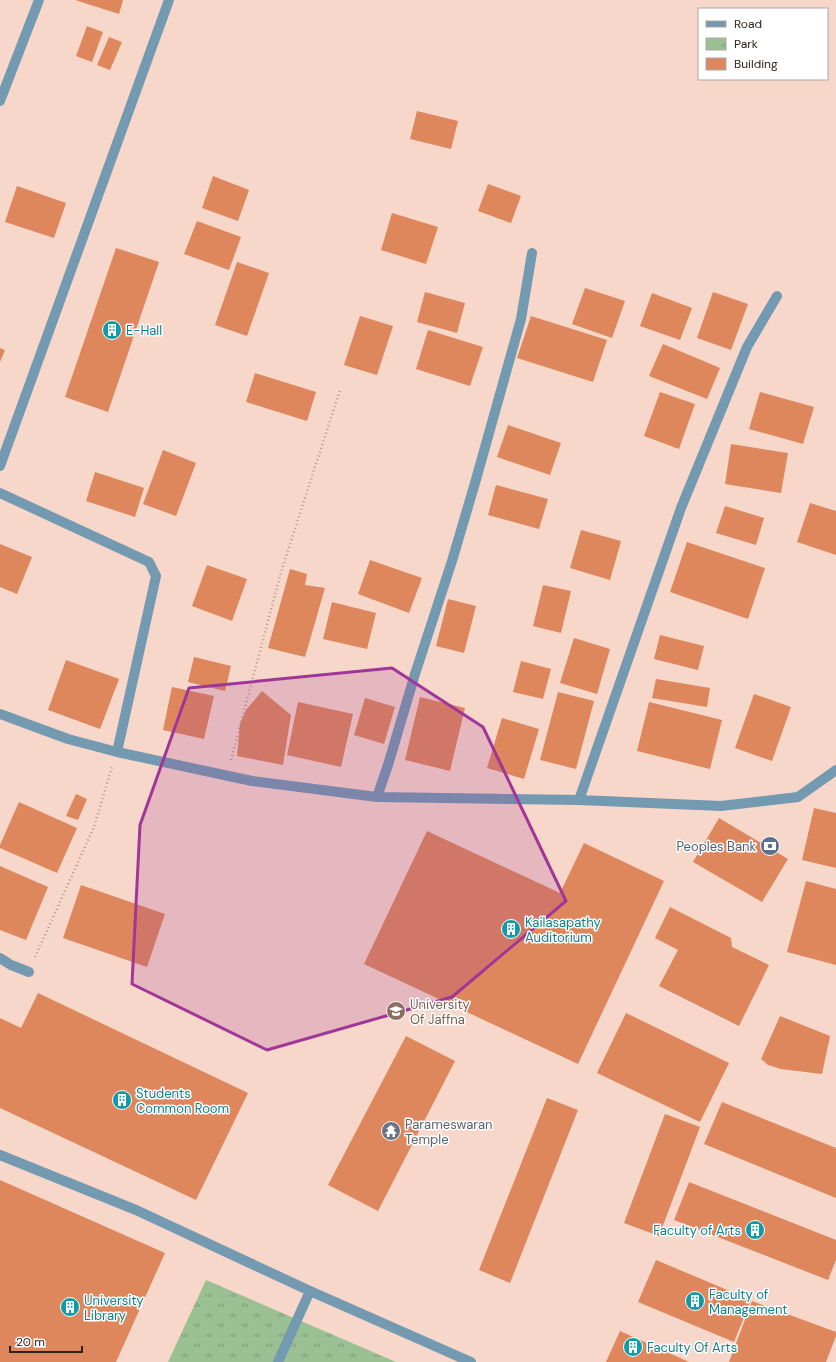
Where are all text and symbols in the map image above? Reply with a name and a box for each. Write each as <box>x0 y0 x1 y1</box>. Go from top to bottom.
legend <box>698 8 828 80</box>
text: Road <box>734 16 762 32</box>
text: Park <box>734 36 758 52</box>
text: Building <box>734 56 778 72</box>
building icon: E-Hall <box>101 319 123 341</box>
place label: E-Hall <box>126 322 162 339</box>
bank icon: Peoples Bank <box>759 835 781 857</box>
place label: Peoples Bank <box>676 838 756 855</box>
place label: Kailasapathy Auditorium <box>525 914 601 946</box>
building icon: Kailasapathy Auditorium <box>500 918 522 940</box>
place label: University Of Jaffna <box>410 996 470 1028</box>
school or university icon: University Of Jaffna <box>385 1000 407 1022</box>
place label: Students Common Room <box>136 1085 229 1117</box>
building icon: Students Common Room <box>111 1089 133 1111</box>
place label: Parameswaran Temple <box>405 1116 493 1148</box>
temple icon: Parameswaran Temple <box>380 1120 402 1142</box>
building icon: Faculty of Arts <box>744 1219 766 1241</box>
place label: Faculty of Arts <box>653 1222 741 1239</box>
place label: Faculty of Management <box>709 1286 787 1318</box>
building icon: Faculty of Management <box>684 1290 706 1312</box>
place label: University Library <box>84 1292 144 1324</box>
building icon: University Library <box>59 1296 81 1318</box>
scale bar <box>10 1328 82 1354</box>
text: 20 m <box>16 1334 45 1350</box>
building icon: Faculty Of Arts <box>622 1336 644 1358</box>
place label: Faculty Of Arts <box>647 1339 737 1356</box>

